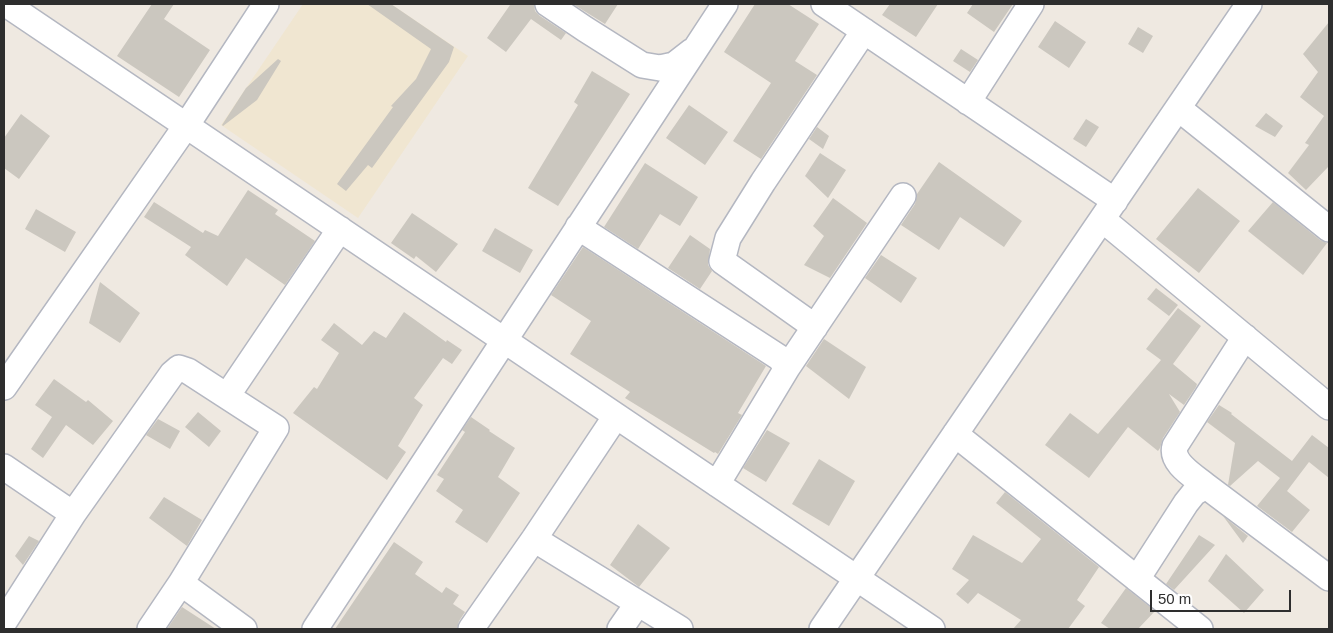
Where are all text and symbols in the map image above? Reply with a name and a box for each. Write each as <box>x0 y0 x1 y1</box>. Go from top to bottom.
scale bar <box>1153 580 1294 612</box>
text: 50 m <box>1158 590 1191 607</box>

